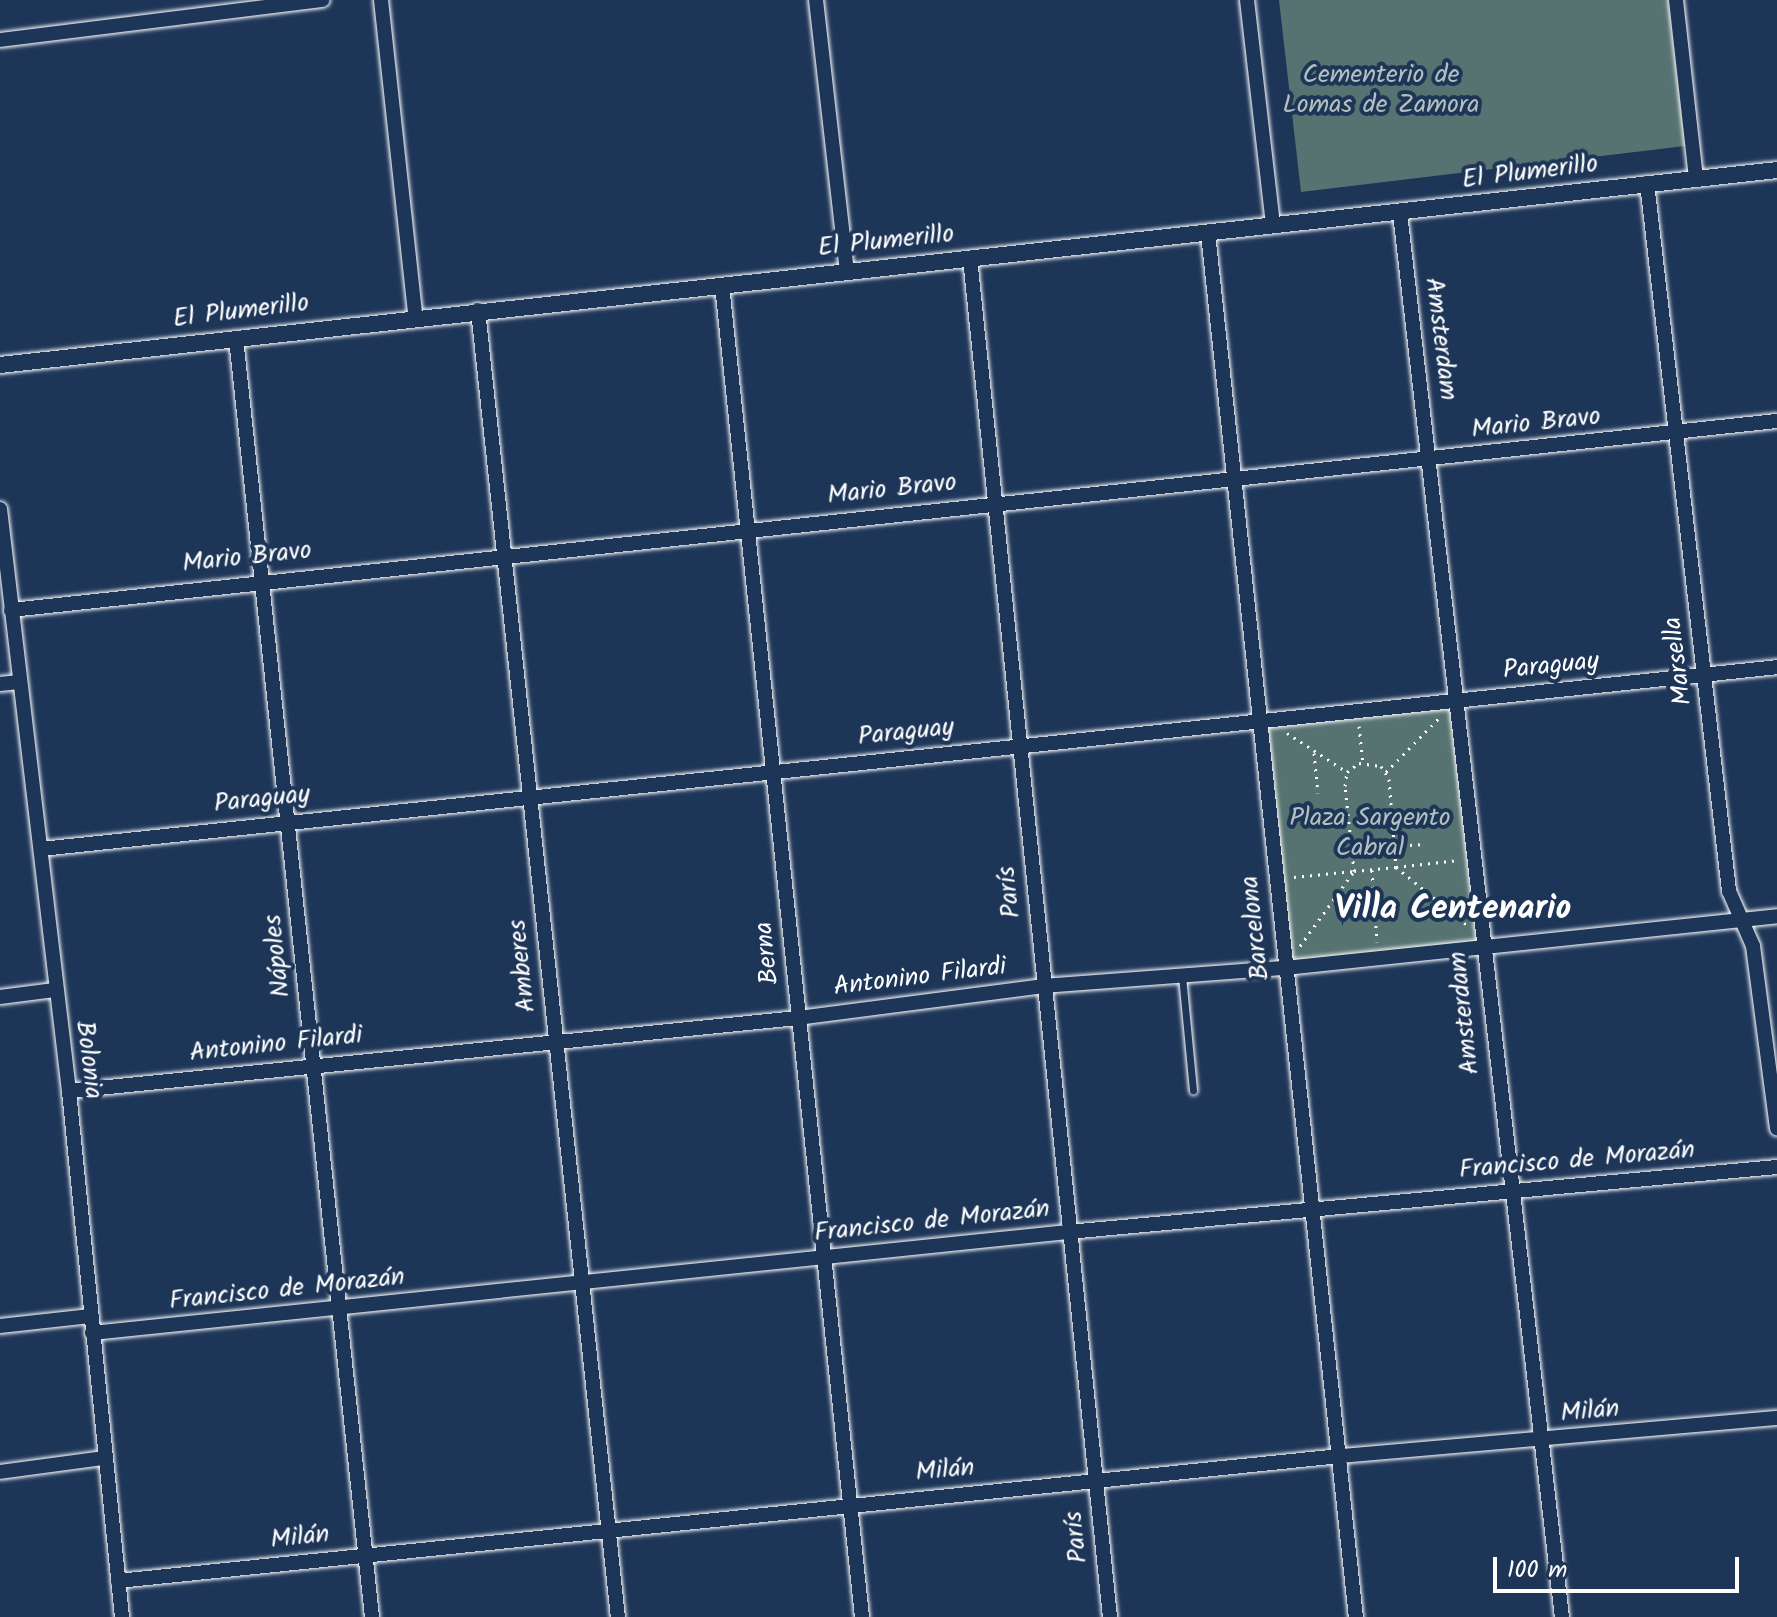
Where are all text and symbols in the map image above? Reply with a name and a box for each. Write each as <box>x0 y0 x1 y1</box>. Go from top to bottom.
park label: Cementerio de Lomas de Zamora <box>1282 60 1480 122</box>
street label: El Plumerillo <box>1460 149 1600 197</box>
street label: El Plumerillo <box>816 219 956 265</box>
street label: Amsterdam <box>1417 276 1463 402</box>
street label: El Plumerillo <box>171 288 311 336</box>
street label: Mario Bravo <box>1470 402 1602 446</box>
street label: Mario Bravo <box>826 468 958 512</box>
street label: Mario Bravo <box>181 536 313 580</box>
street label: Marsella <box>1658 615 1700 707</box>
street label: Paraguay <box>1501 646 1601 688</box>
street label: Paraguay <box>856 712 956 754</box>
street label: Paraguay <box>212 779 312 821</box>
park label: Plaza Sargento Cabral <box>1289 803 1451 864</box>
street label: París <box>992 864 1028 920</box>
street label: Barcelona <box>1235 874 1277 982</box>
district label: Villa Centenario <box>1335 890 1571 930</box>
street label: Nápoles <box>258 913 298 999</box>
street label: Amberes <box>503 918 543 1014</box>
street label: Berna <box>749 920 787 986</box>
street label: Amsterdam <box>1443 950 1487 1076</box>
street label: Antonino Filardi <box>832 952 1008 1004</box>
street label: Bolonia <box>68 1019 108 1101</box>
street label: Antonino Filardi <box>188 1020 364 1070</box>
street label: Francisco de Morazán <box>1458 1135 1696 1187</box>
street label: Francisco de Morazán <box>813 1194 1051 1250</box>
street label: Francisco de Morazán <box>168 1262 406 1318</box>
street label: Milán <box>1559 1394 1621 1430</box>
street label: Milán <box>914 1453 976 1489</box>
street label: París <box>1059 1509 1095 1565</box>
street label: Milán <box>269 1519 331 1557</box>
scale bar <box>1497 1541 1743 1591</box>
text: 100 m <box>1507 1551 1567 1590</box>

